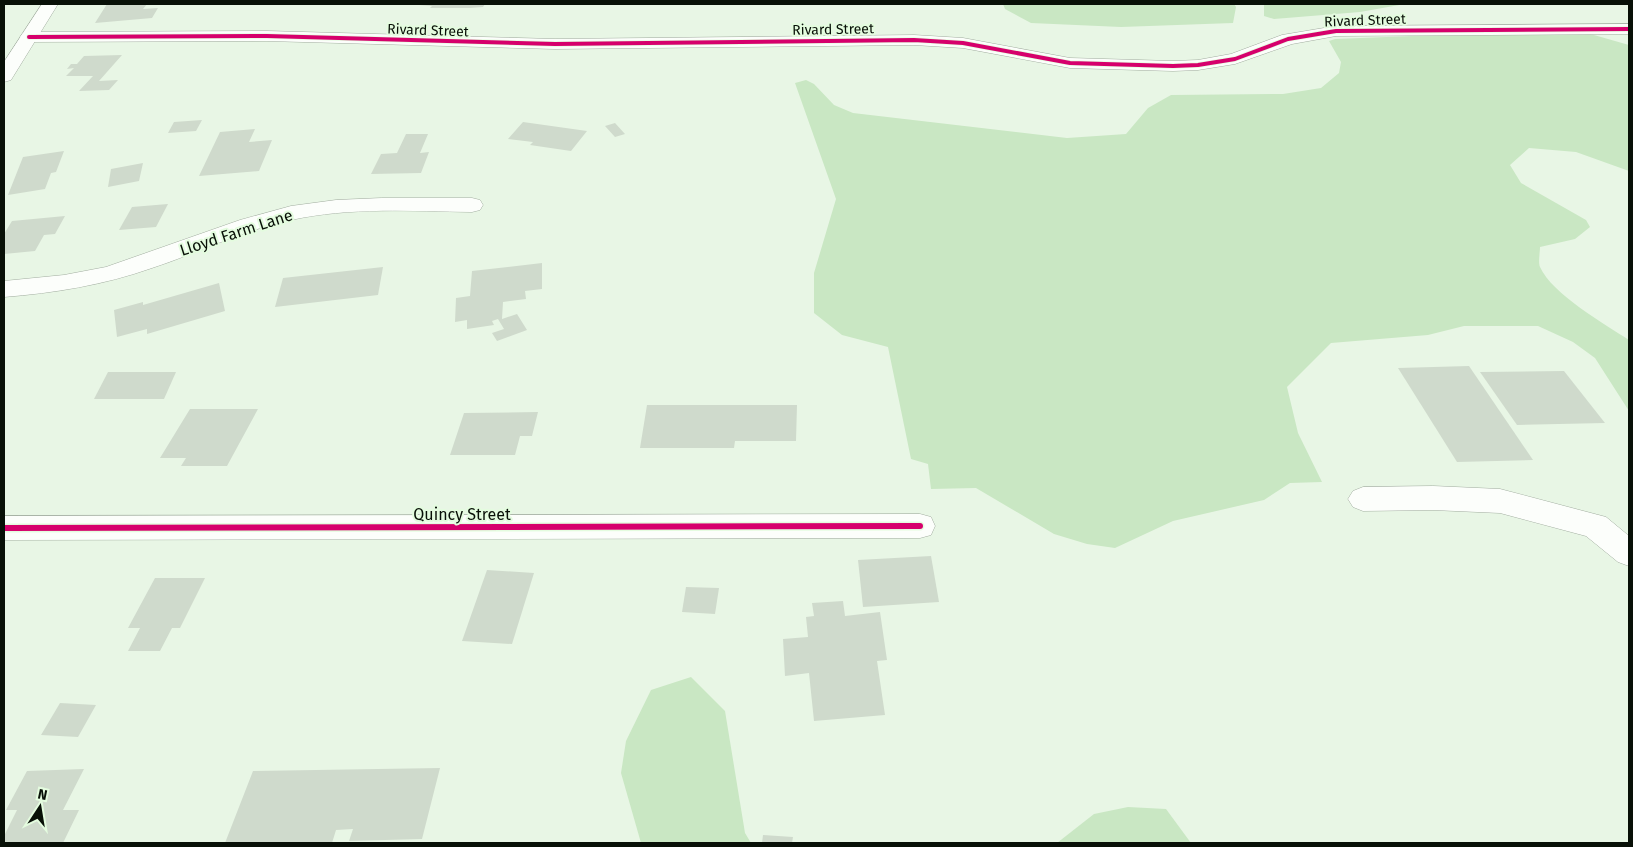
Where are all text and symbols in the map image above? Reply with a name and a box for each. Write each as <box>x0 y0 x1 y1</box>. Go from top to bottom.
street label: Rivard Street <box>1324 11 1407 30</box>
street label: Rivard Street <box>792 20 875 39</box>
street label: Rivard Street <box>387 21 470 40</box>
street label: Lloyd Farm Lane <box>177 205 295 260</box>
street label: Quincy Street <box>413 505 511 524</box>
north arrow <box>15 782 65 832</box>
text: N <box>36 785 49 804</box>

